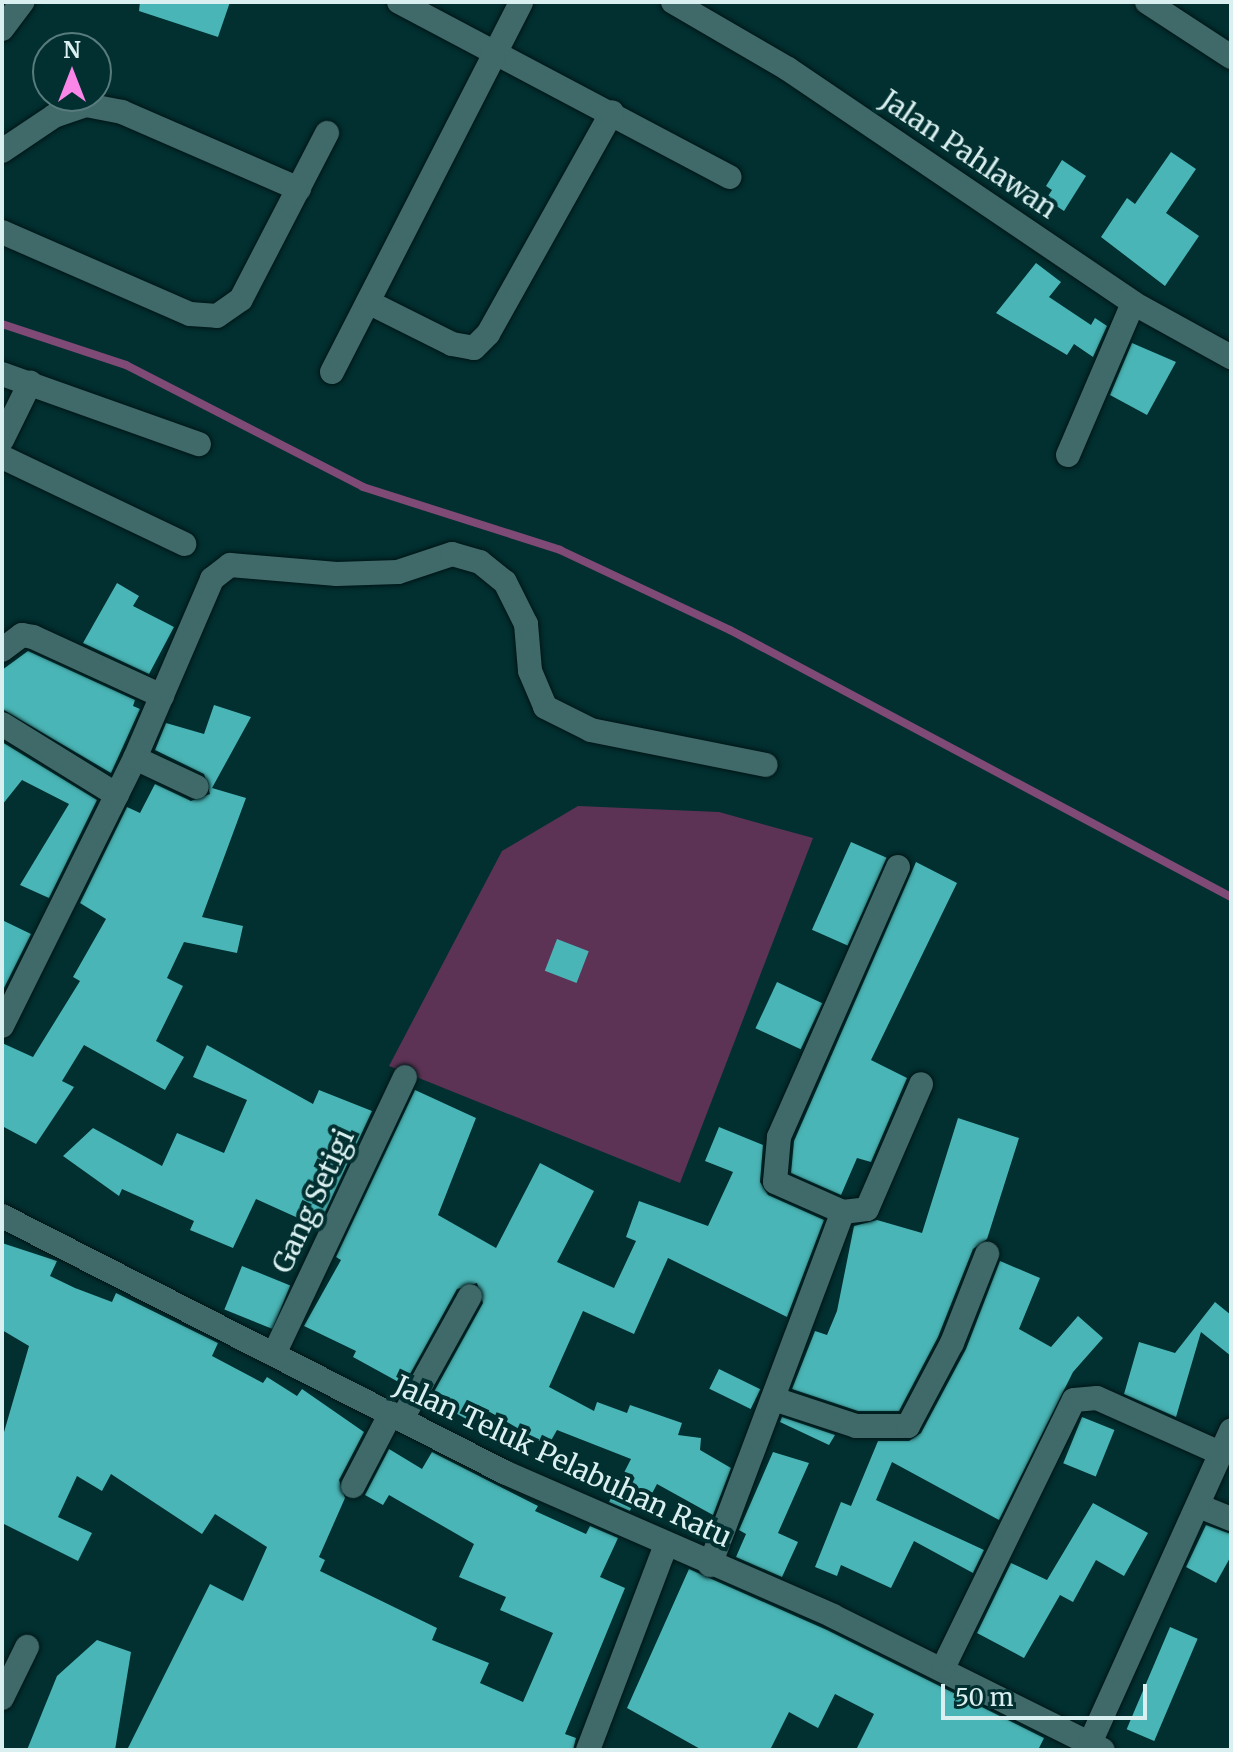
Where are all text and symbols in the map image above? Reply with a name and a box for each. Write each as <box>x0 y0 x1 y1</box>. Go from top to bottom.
north arrow <box>32 32 112 112</box>
text: N <box>63 36 81 64</box>
street label: Jalan Pahlawan <box>875 83 1063 225</box>
street label: Gang Setigi <box>265 1124 361 1278</box>
street label: Jalan Teluk Pelabuhan Ratu <box>389 1368 737 1554</box>
scale bar <box>945 1668 1151 1718</box>
text: 50 m <box>955 1682 1014 1713</box>

